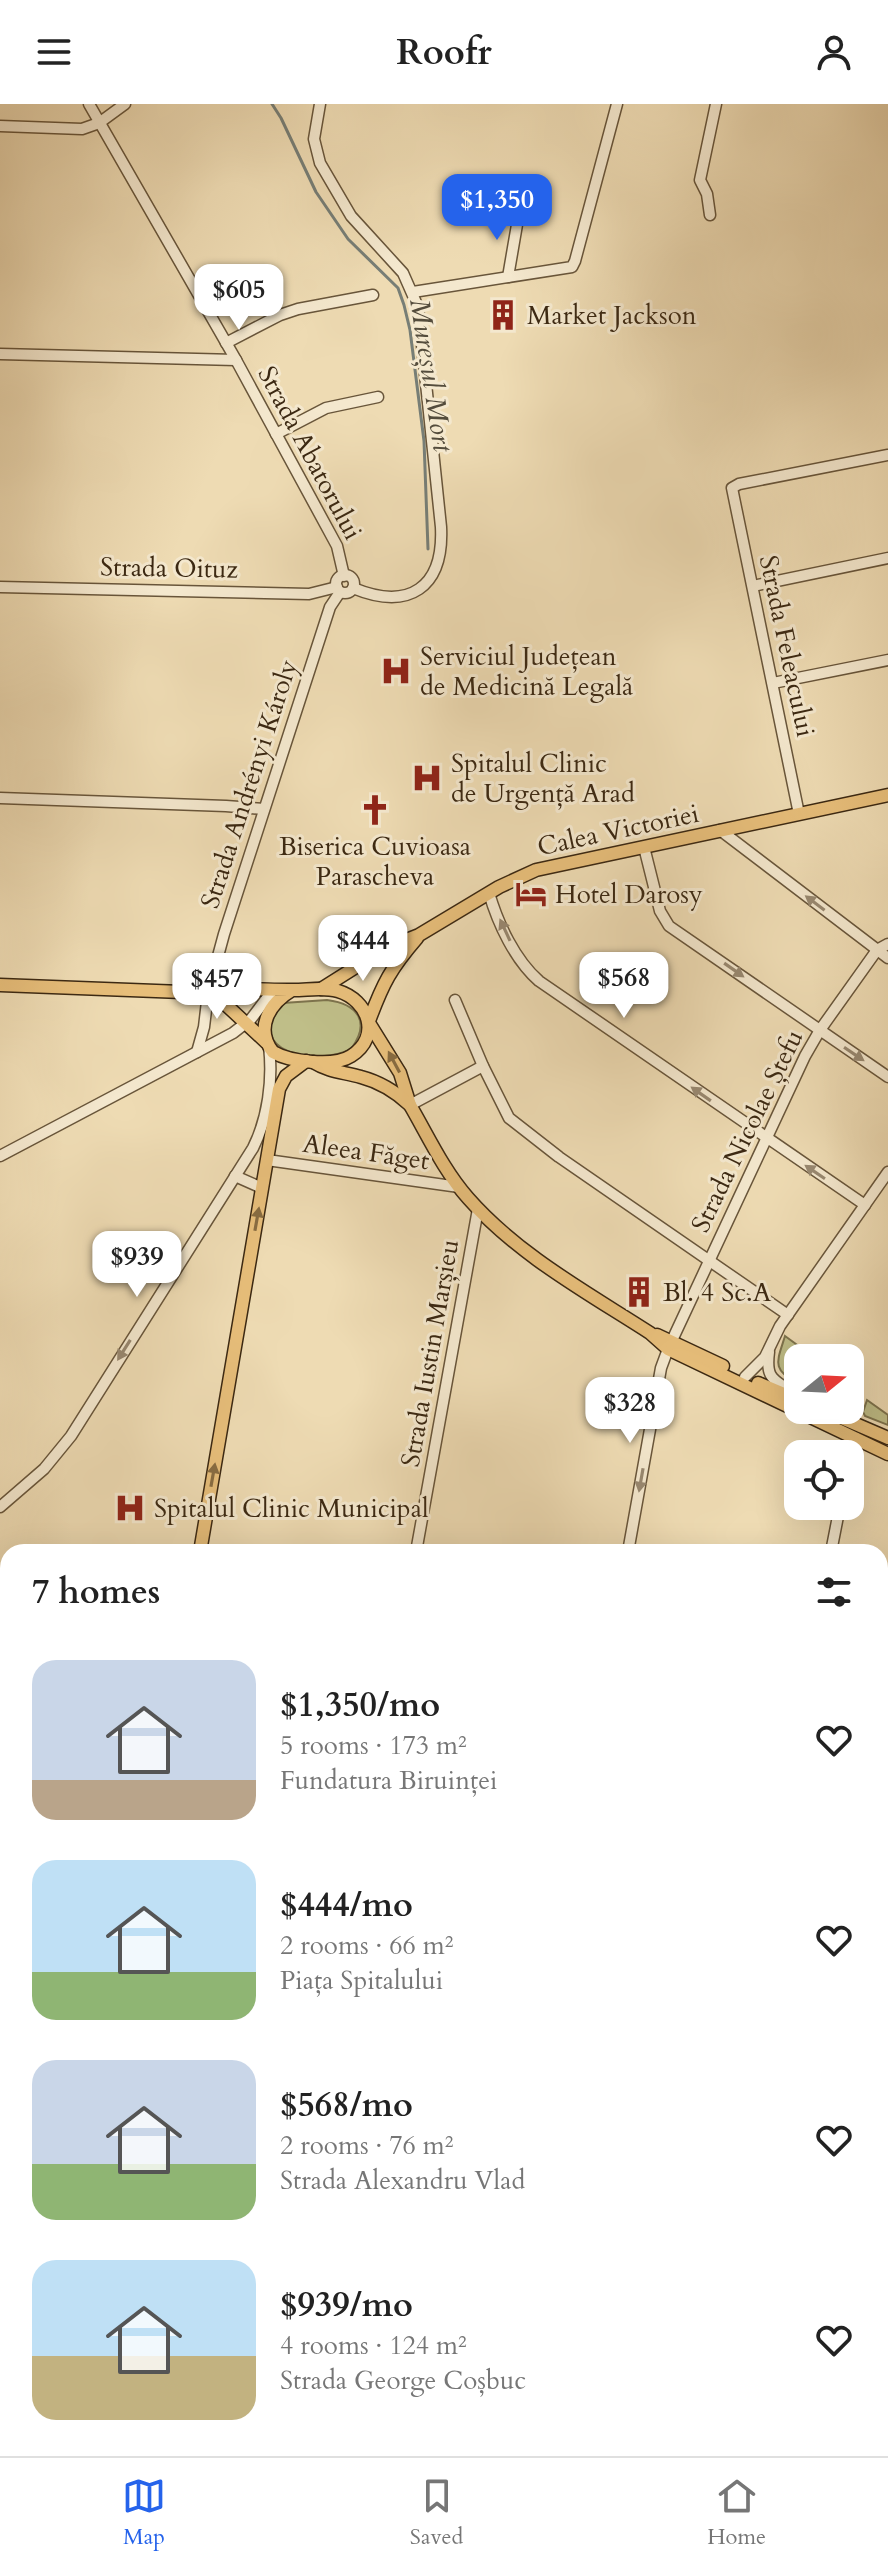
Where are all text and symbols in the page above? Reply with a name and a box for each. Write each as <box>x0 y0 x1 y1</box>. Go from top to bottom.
text: Roofr <box>396 28 492 77</box>
icon: menu <box>32 30 76 74</box>
icon: person <box>812 30 856 74</box>
pin: $1,350 <box>432 174 562 242</box>
text: $1,350 <box>460 182 534 217</box>
pin: $605 <box>192 264 286 332</box>
text: $605 <box>212 272 266 307</box>
water label: Mureșul Mort <box>400 296 462 455</box>
building icon: Market Jackson <box>486 298 520 332</box>
place label: Market Jackson <box>527 298 697 333</box>
street label: Strada Abatorului <box>249 360 371 546</box>
street label: Strada Oituz <box>100 549 239 587</box>
street label: Strada Feleacului <box>751 552 823 740</box>
place label: Serviciul Județean de Medicină Legală <box>420 639 633 704</box>
hospital icon: Serviciul Județean de Medicină Legală <box>379 654 413 688</box>
street label: Strada Andrényi Károly <box>192 655 306 913</box>
place label: Spitalul Clinic de Urgență Arad <box>451 746 635 811</box>
hospital icon: Spitalul Clinic de Urgență Arad <box>410 761 444 795</box>
church icon: Biserica Cuvioasa Parascheva <box>358 793 392 827</box>
street label: Calea Victoriei <box>534 796 702 864</box>
place label: Biserica Cuvioasa Parascheva <box>279 829 471 894</box>
hotel icon: Hotel Darosy <box>514 877 548 911</box>
place label: Hotel Darosy <box>555 877 703 912</box>
one-way arrow <box>804 895 826 911</box>
pin: $444 <box>316 915 410 983</box>
one-way arrow <box>498 919 512 942</box>
text: $444 <box>336 923 390 958</box>
pin: $568 <box>577 952 671 1020</box>
pin: $457 <box>170 953 264 1021</box>
text: $568 <box>597 960 651 995</box>
text: $457 <box>190 961 244 996</box>
one-way arrow <box>723 962 744 977</box>
street label: Strada Nicolae Ștefu <box>683 1024 811 1238</box>
one-way arrow <box>843 1046 864 1061</box>
one-way arrow <box>387 1051 400 1074</box>
one-way arrow <box>691 1087 712 1102</box>
street label: Aleea Făget <box>300 1126 432 1178</box>
one-way arrow <box>805 1164 826 1179</box>
one-way arrow <box>251 1206 263 1231</box>
pin: $939 <box>90 1231 184 1299</box>
street label: Strada Iustin Marșieu <box>393 1236 467 1470</box>
text: $939 <box>110 1239 164 1274</box>
building icon: Bl. 4 Sc.A <box>622 1275 656 1309</box>
place label: Bl. 4 Sc.A <box>663 1275 772 1310</box>
one-way arrow <box>118 1339 132 1361</box>
north arrow <box>784 1344 864 1424</box>
map controls <box>784 1344 864 1520</box>
pin: $328 <box>583 1377 677 1445</box>
text: $328 <box>603 1385 657 1420</box>
button: locate <box>784 1440 864 1520</box>
one-way arrow <box>207 1462 219 1487</box>
one-way arrow <box>634 1468 646 1493</box>
hospital icon: Spitalul Clinic Municipal <box>113 1491 147 1525</box>
place label: Spitalul Clinic Municipal <box>154 1491 429 1526</box>
text: 7 homes <box>32 1569 160 1615</box>
icon: filters <box>812 1570 856 1614</box>
text: $1,350/mo <box>280 1682 440 1728</box>
icon: home <box>96 1692 192 1788</box>
icon: heart <box>812 1718 856 1762</box>
text: 5 rooms · 173 m² <box>280 1728 467 1763</box>
text: Fundatura Biruinței <box>280 1763 497 1798</box>
text: $444/mo <box>280 1882 413 1928</box>
icon: home <box>96 1892 192 1988</box>
icon: heart <box>812 1918 856 1962</box>
text: 2 rooms · 66 m² <box>280 1928 453 1963</box>
text: Piața Spitalului <box>280 1963 443 1998</box>
text: $568/mo <box>280 2082 413 2128</box>
icon: home <box>96 2092 192 2188</box>
icon: heart <box>812 2118 856 2162</box>
text: 2 rooms · 76 m² <box>280 2128 453 2163</box>
text: Strada Alexandru Vlad <box>280 2163 525 2198</box>
text: $939/mo <box>280 2282 413 2328</box>
icon: home <box>96 2292 192 2388</box>
icon: heart <box>812 2318 856 2362</box>
text: 4 rooms · 124 m² <box>280 2328 467 2363</box>
text: Strada George Coșbuc <box>280 2363 526 2398</box>
tab: Map <box>122 2474 166 2552</box>
tab: Saved <box>410 2474 463 2552</box>
tab: Home <box>707 2474 766 2552</box>

